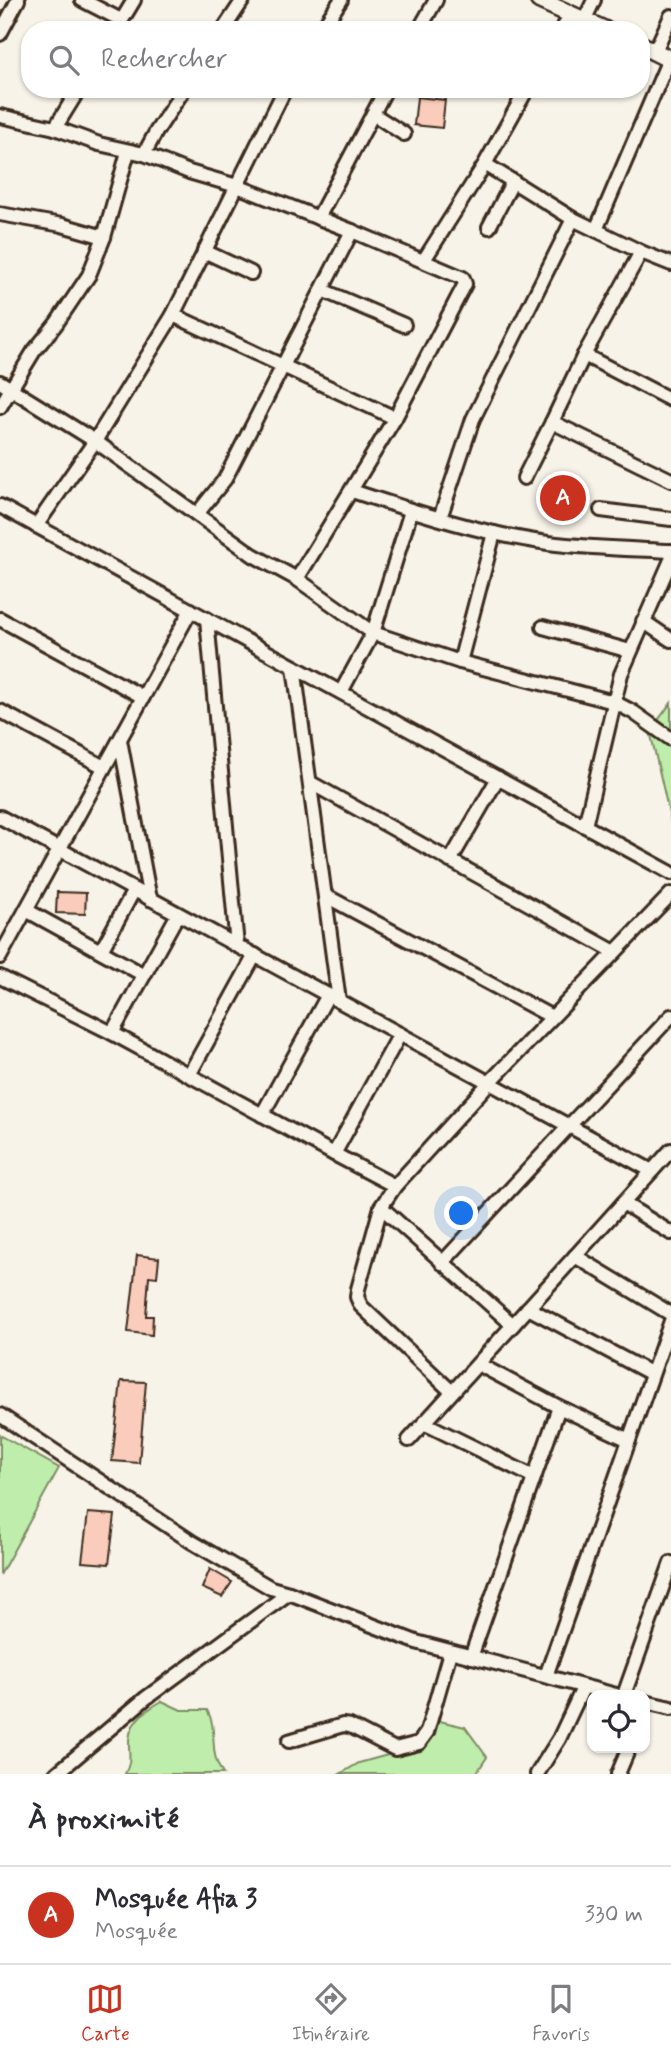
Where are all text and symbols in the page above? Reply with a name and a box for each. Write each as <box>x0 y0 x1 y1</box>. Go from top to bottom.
search box <box>21 21 650 98</box>
icon: search <box>45 41 83 79</box>
text: Rechercher <box>101 43 227 77</box>
pin: A <box>540 472 586 524</box>
your location <box>444 1196 478 1230</box>
map controls <box>587 1690 650 1753</box>
button: locate <box>587 1690 650 1753</box>
text: À proximité <box>28 1800 179 1839</box>
text: Mosquée Afia 3 <box>95 1883 257 1917</box>
text: A <box>43 1900 59 1930</box>
text: 330 m <box>585 1900 643 1930</box>
text: Mosquée <box>95 1917 178 1947</box>
tab: Carte <box>81 1980 130 2047</box>
tab: Itinéraire <box>292 1980 370 2047</box>
tab: Favoris <box>532 1980 590 2047</box>

